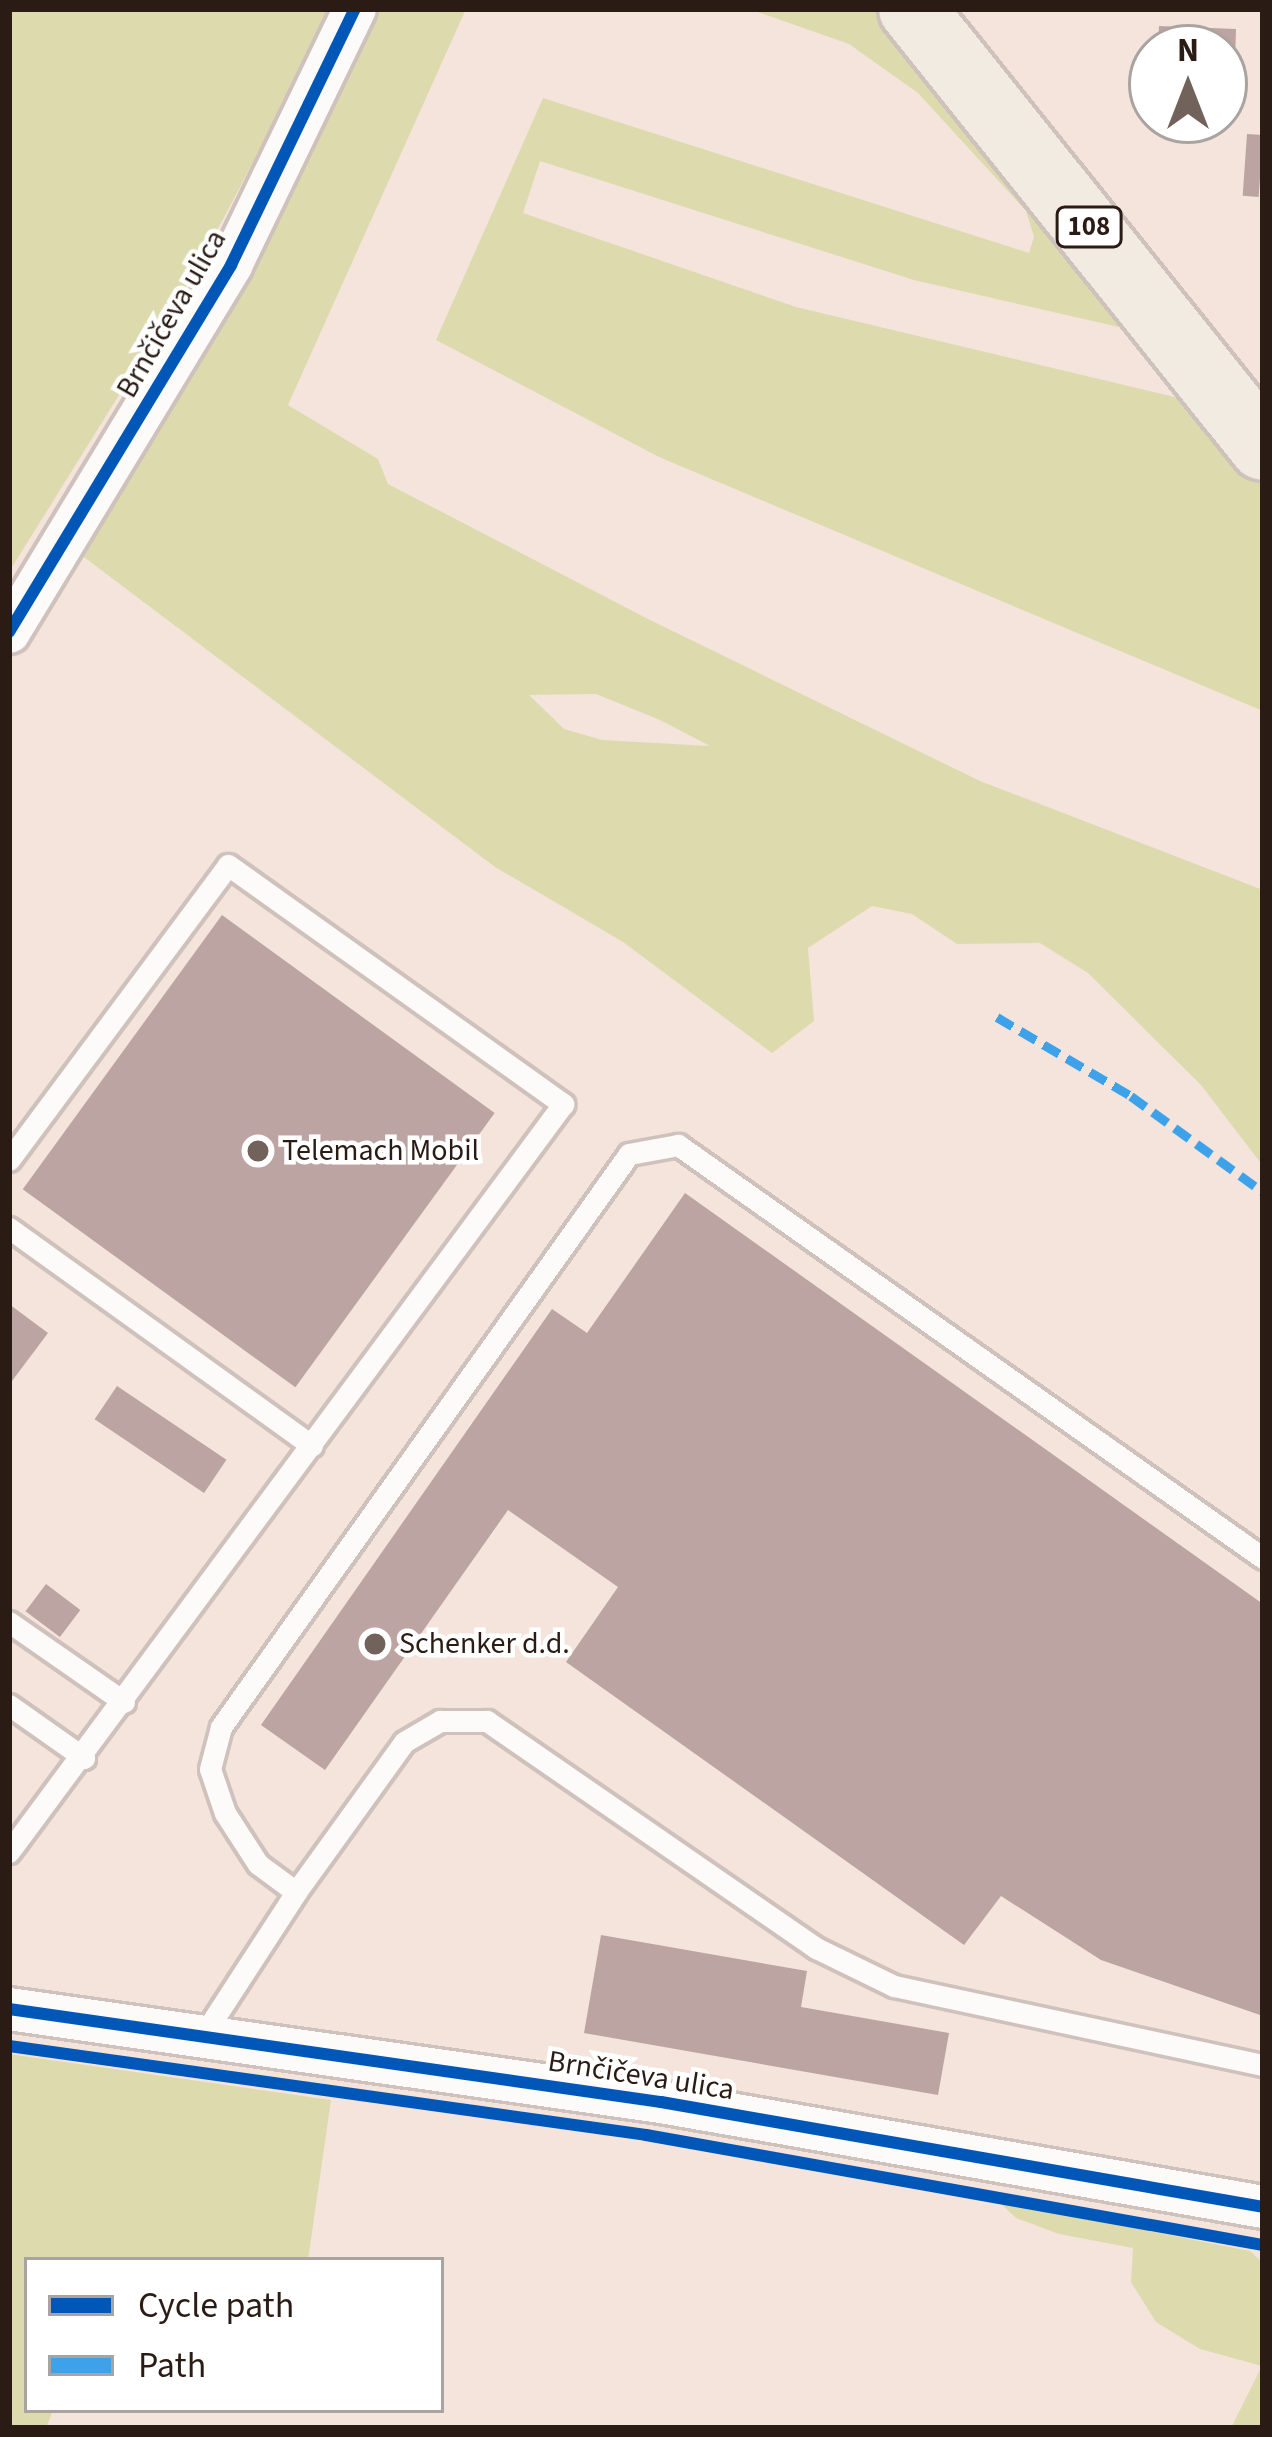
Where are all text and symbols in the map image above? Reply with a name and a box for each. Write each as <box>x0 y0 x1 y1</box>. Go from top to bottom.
north arrow <box>1128 24 1248 144</box>
text: N <box>1177 27 1199 74</box>
road number: 108 <box>1053 206 1125 248</box>
street label: Brnčičeva ulica <box>109 224 235 404</box>
place label: Telemach Mobil <box>282 1133 479 1169</box>
marker: Telemach Mobil <box>245 1138 271 1164</box>
place label: Schenker d.d. <box>399 1626 570 1662</box>
marker: Schenker d.d. <box>362 1631 388 1657</box>
street label: Brnčičeva ulica <box>545 2044 737 2108</box>
legend <box>24 2257 444 2413</box>
text: Cycle path <box>138 2280 294 2331</box>
text: Path <box>138 2340 206 2391</box>

